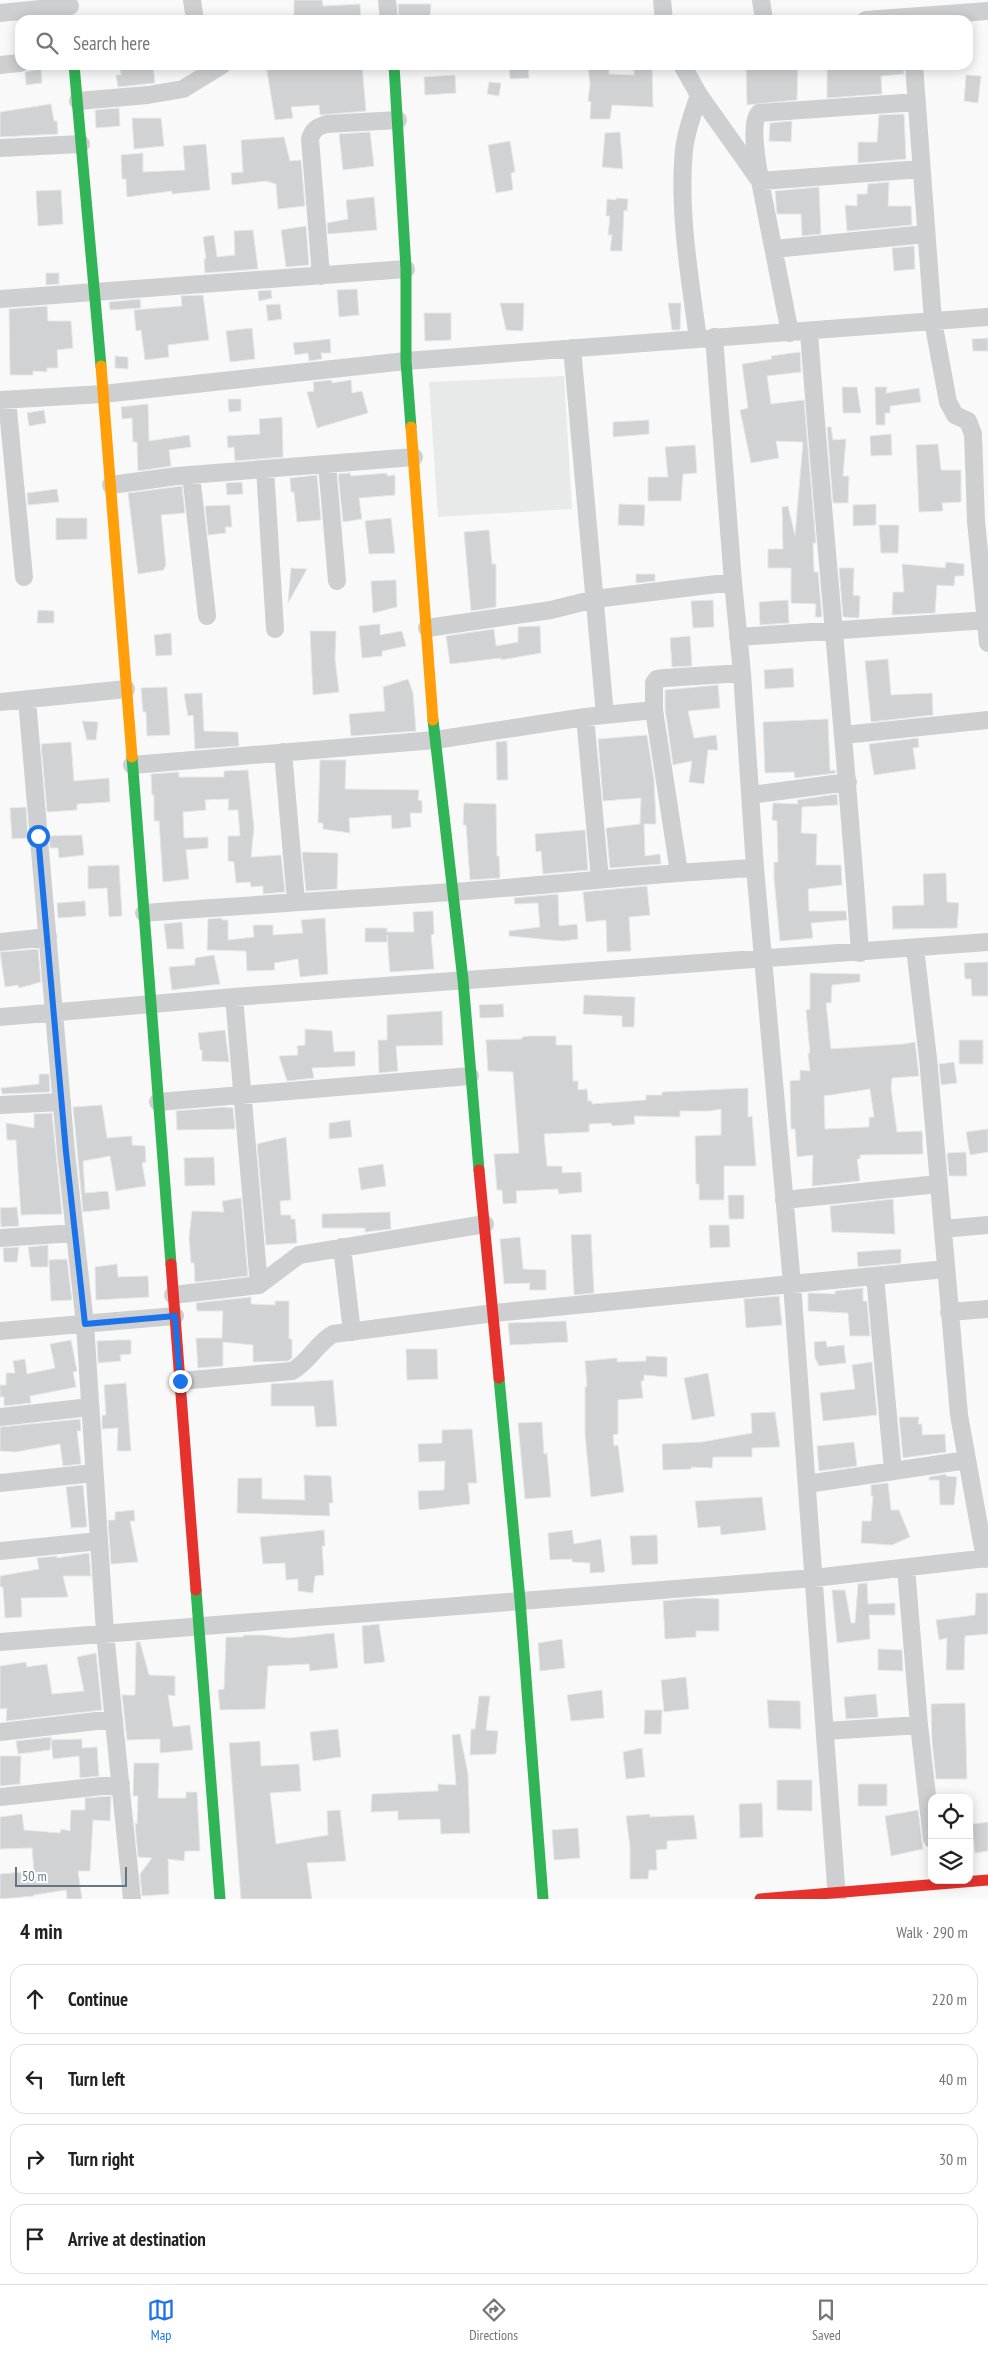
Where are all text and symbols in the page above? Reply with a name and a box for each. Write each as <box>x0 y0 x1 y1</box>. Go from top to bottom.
search box <box>15 15 973 70</box>
icon: search <box>33 29 61 57</box>
text: Search here <box>73 31 150 55</box>
route start <box>27 825 50 848</box>
route end <box>169 1370 192 1393</box>
map controls <box>928 1794 973 1884</box>
button: locate <box>928 1794 973 1839</box>
button: layers <box>928 1839 973 1884</box>
scale bar <box>15 1864 128 1887</box>
text: 50 m <box>22 1867 47 1885</box>
text: 4 min <box>20 1918 62 1945</box>
text: Walk · 290 m <box>896 1922 968 1942</box>
icon: ahead <box>21 1985 49 2013</box>
text: Continue <box>68 1987 128 2011</box>
text: 220 m <box>932 1989 967 2009</box>
icon: left <box>21 2065 49 2093</box>
text: Turn left <box>68 2067 125 2091</box>
text: 40 m <box>939 2069 967 2089</box>
icon: right <box>21 2145 49 2173</box>
text: Turn right <box>68 2147 134 2171</box>
text: 30 m <box>939 2149 967 2169</box>
icon: arrive <box>21 2225 49 2253</box>
text: Arrive at destination <box>68 2227 206 2251</box>
tab: Map <box>147 2296 175 2344</box>
tab: Directions <box>469 2296 518 2344</box>
tab: Saved <box>812 2296 841 2344</box>

